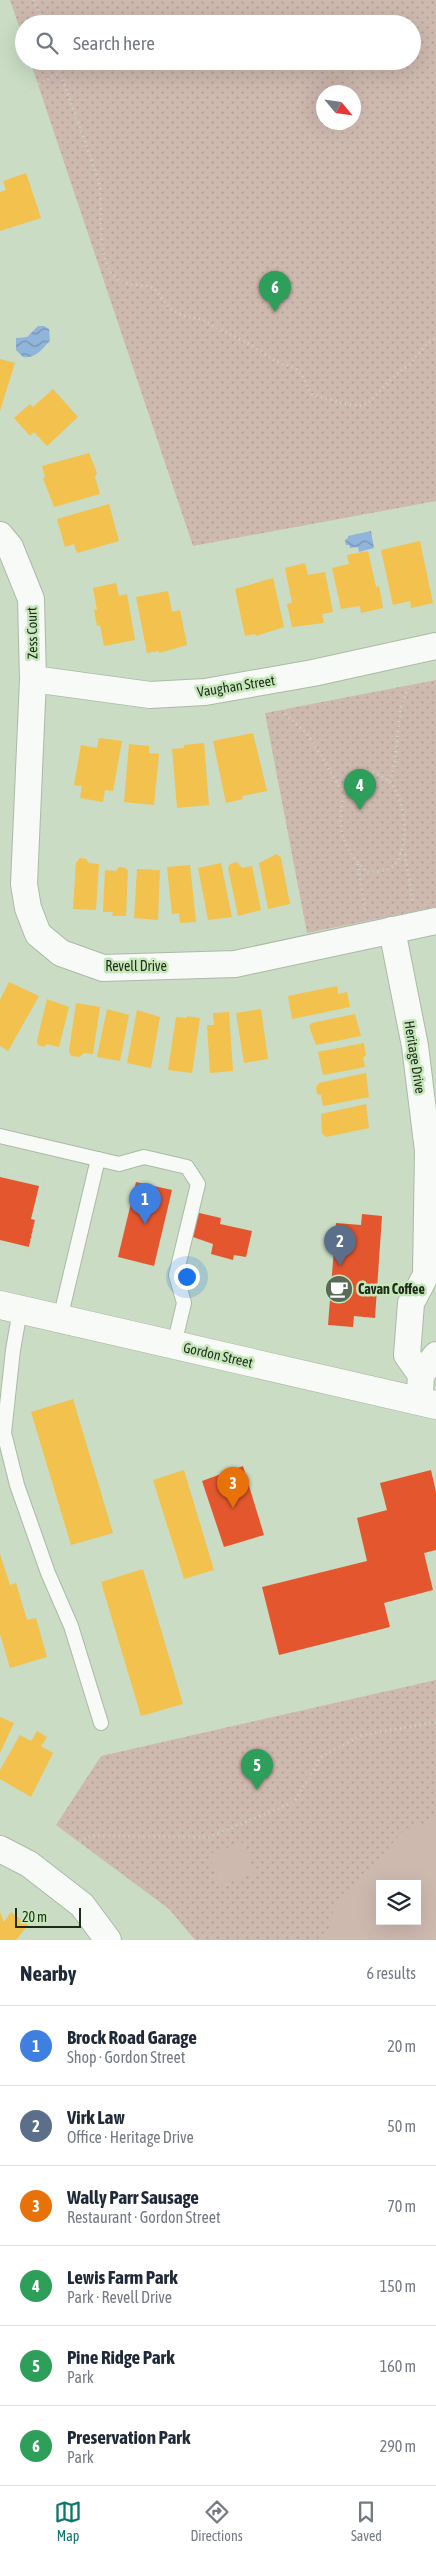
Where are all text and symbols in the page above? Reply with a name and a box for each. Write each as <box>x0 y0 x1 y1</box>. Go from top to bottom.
search box <box>15 15 421 70</box>
icon: search <box>33 29 61 57</box>
text: Search here <box>73 32 155 54</box>
north arrow <box>316 85 361 130</box>
pin: 6 <box>259 271 291 312</box>
street label: Zess Court <box>24 607 40 659</box>
street label: Vaughan Street <box>196 672 276 700</box>
pin: 4 <box>344 769 376 810</box>
street label: Revell Drive <box>105 958 167 974</box>
street label: Heritage Drive <box>401 1019 429 1095</box>
pin: 1 <box>129 1183 161 1224</box>
pin: 2 <box>324 1225 356 1266</box>
your location <box>174 1264 200 1290</box>
cafe icon: Cavan Coffee <box>324 1274 354 1304</box>
place label: Cavan Coffee <box>358 1281 425 1297</box>
street label: Gordon Street <box>182 1339 254 1371</box>
pin: 3 <box>217 1467 249 1508</box>
pin: 5 <box>241 1749 273 1790</box>
map controls <box>376 1880 421 1925</box>
button: layers <box>376 1880 421 1925</box>
scale bar <box>15 1905 81 1928</box>
text: 20 m <box>22 1909 47 1925</box>
text: Nearby <box>20 1961 76 1985</box>
text: 6 results <box>366 1964 416 1982</box>
text: Brock Road Garage <box>67 2026 197 2048</box>
text: 1 <box>32 2037 40 2055</box>
text: 20 m <box>387 2037 416 2055</box>
text: Shop · Gordon Street <box>67 2048 185 2066</box>
text: Virk Law <box>67 2106 125 2128</box>
text: 2 <box>32 2117 40 2135</box>
text: 50 m <box>387 2117 416 2135</box>
text: Office · Heritage Drive <box>67 2128 194 2146</box>
text: Wally Parr Sausage <box>67 2186 199 2208</box>
text: 3 <box>32 2197 40 2215</box>
text: 70 m <box>387 2197 416 2215</box>
text: Restaurant · Gordon Street <box>67 2208 221 2226</box>
text: Lewis Farm Park <box>67 2266 178 2288</box>
text: 4 <box>32 2277 40 2295</box>
text: 150 m <box>380 2277 416 2295</box>
text: Park · Revell Drive <box>67 2288 172 2306</box>
text: Pine Ridge Park <box>67 2346 175 2368</box>
text: 5 <box>32 2357 40 2375</box>
text: 160 m <box>380 2357 416 2375</box>
text: Park <box>67 2368 94 2386</box>
text: Preservation Park <box>67 2426 190 2448</box>
text: 6 <box>32 2437 40 2455</box>
text: 290 m <box>380 2437 416 2455</box>
text: Park <box>67 2448 94 2466</box>
tab: Map <box>54 2498 82 2544</box>
tab: Directions <box>190 2498 243 2544</box>
tab: Saved <box>351 2498 382 2544</box>

